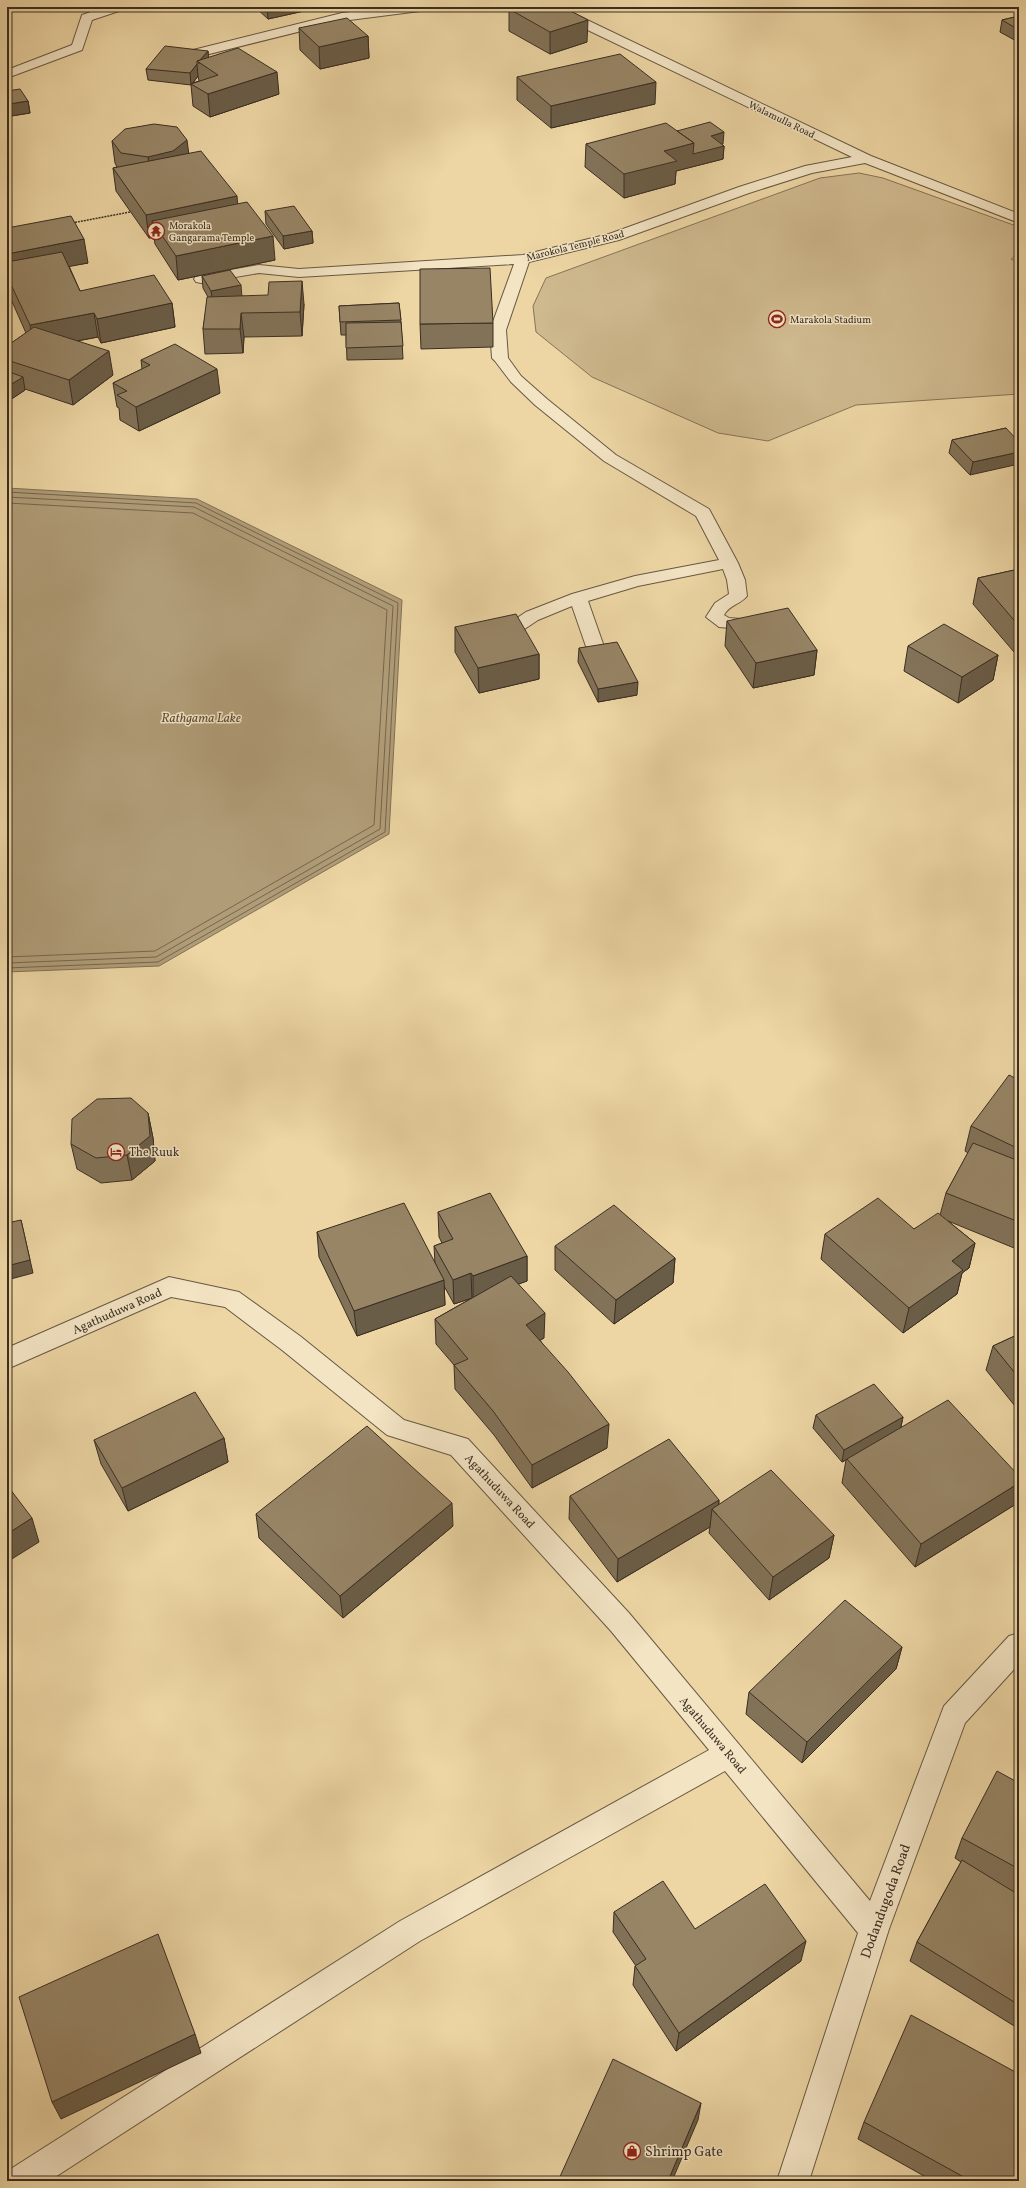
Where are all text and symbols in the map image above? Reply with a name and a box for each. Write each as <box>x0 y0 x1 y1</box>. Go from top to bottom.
street label: Walamulla Road <box>746 98 817 142</box>
place label: Morakola Gangarama Temple <box>169 219 254 245</box>
temple icon: Morakola Gangarama Temple <box>146 221 166 241</box>
street label: Marokola Temple Road <box>525 227 626 265</box>
sports icon: Marakola Stadium <box>767 309 787 329</box>
place label: Marakola Stadium <box>790 313 871 327</box>
water label: Rathgama Lake <box>161 710 241 728</box>
hotel icon: The Ruuk <box>106 1142 126 1162</box>
place label: The Ruuk <box>129 1145 180 1161</box>
street label: Agathuduwa Road <box>70 1285 165 1339</box>
street label: Agathuduwa Road <box>461 1451 538 1533</box>
street label: Agathuduwa Road <box>675 1694 750 1778</box>
street label: Dodandugoda Road <box>857 1842 916 1961</box>
shop icon: Shrimp Gate <box>622 2141 642 2161</box>
place label: Shrimp Gate <box>645 2143 723 2162</box>

